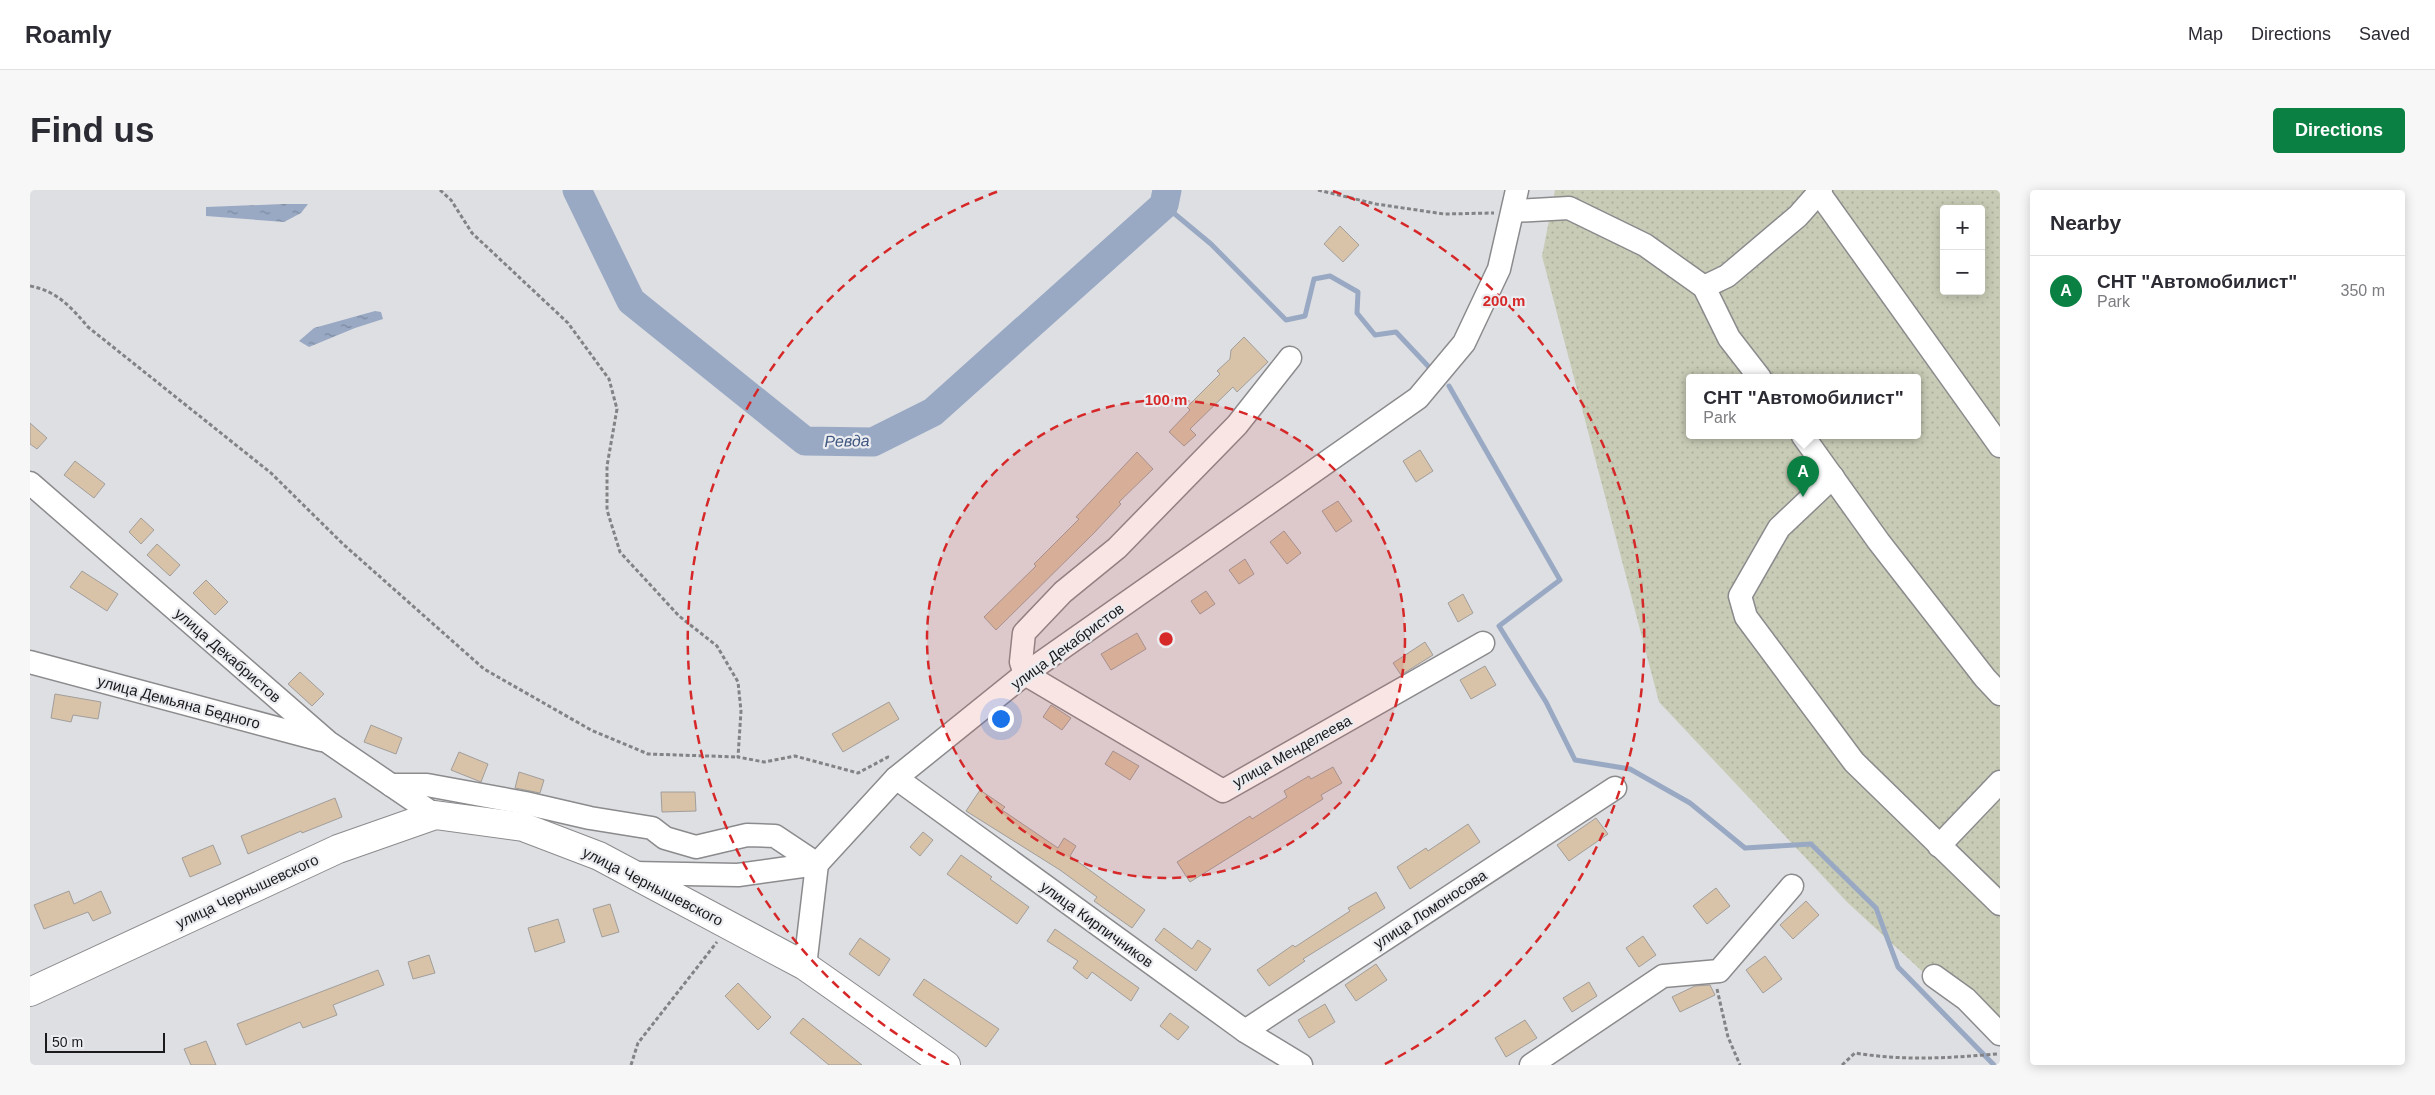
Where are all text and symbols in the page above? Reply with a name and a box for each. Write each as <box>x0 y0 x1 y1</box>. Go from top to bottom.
text: Roamly <box>25 21 112 48</box>
text: Map <box>2188 24 2223 44</box>
text: Directions <box>2251 24 2331 44</box>
text: Saved <box>2359 24 2410 44</box>
button: Directions <box>2273 108 2405 153</box>
text: Find us <box>30 110 154 149</box>
map controls <box>1940 205 1985 295</box>
button: + <box>1940 205 1985 250</box>
text: Nearby <box>2050 211 2121 234</box>
button: − <box>1940 250 1985 295</box>
text: СНТ "Автомобилист" <box>2097 271 2297 292</box>
text: A <box>2060 282 2072 299</box>
text: 350 m <box>2341 282 2385 299</box>
text: 200 m <box>1483 292 1525 309</box>
text: Park <box>2097 293 2130 310</box>
popup <box>1686 374 1921 439</box>
text: СНТ "Автомобилист" <box>1703 387 1904 408</box>
text: 100 m <box>1145 391 1187 408</box>
text: Park <box>1703 409 1736 426</box>
water label: Ревда <box>824 432 870 450</box>
pin: A <box>1787 456 1819 497</box>
street label: улица Декабристов <box>1007 599 1127 693</box>
street label: улица Декабристов <box>171 604 285 706</box>
centre of rings <box>1157 630 1175 648</box>
street label: улица Демьяна Бедного <box>96 672 262 732</box>
your location <box>988 706 1014 732</box>
street label: улица Менделеева <box>1230 711 1355 791</box>
street label: улица Чернышевского <box>580 843 726 929</box>
street label: улица Чернышевского <box>173 850 321 932</box>
street label: улица Ломоносова <box>1370 866 1490 952</box>
street label: улица Кирпичников <box>1037 877 1157 971</box>
scale bar <box>45 1030 165 1053</box>
text: 50 m <box>52 1034 83 1050</box>

